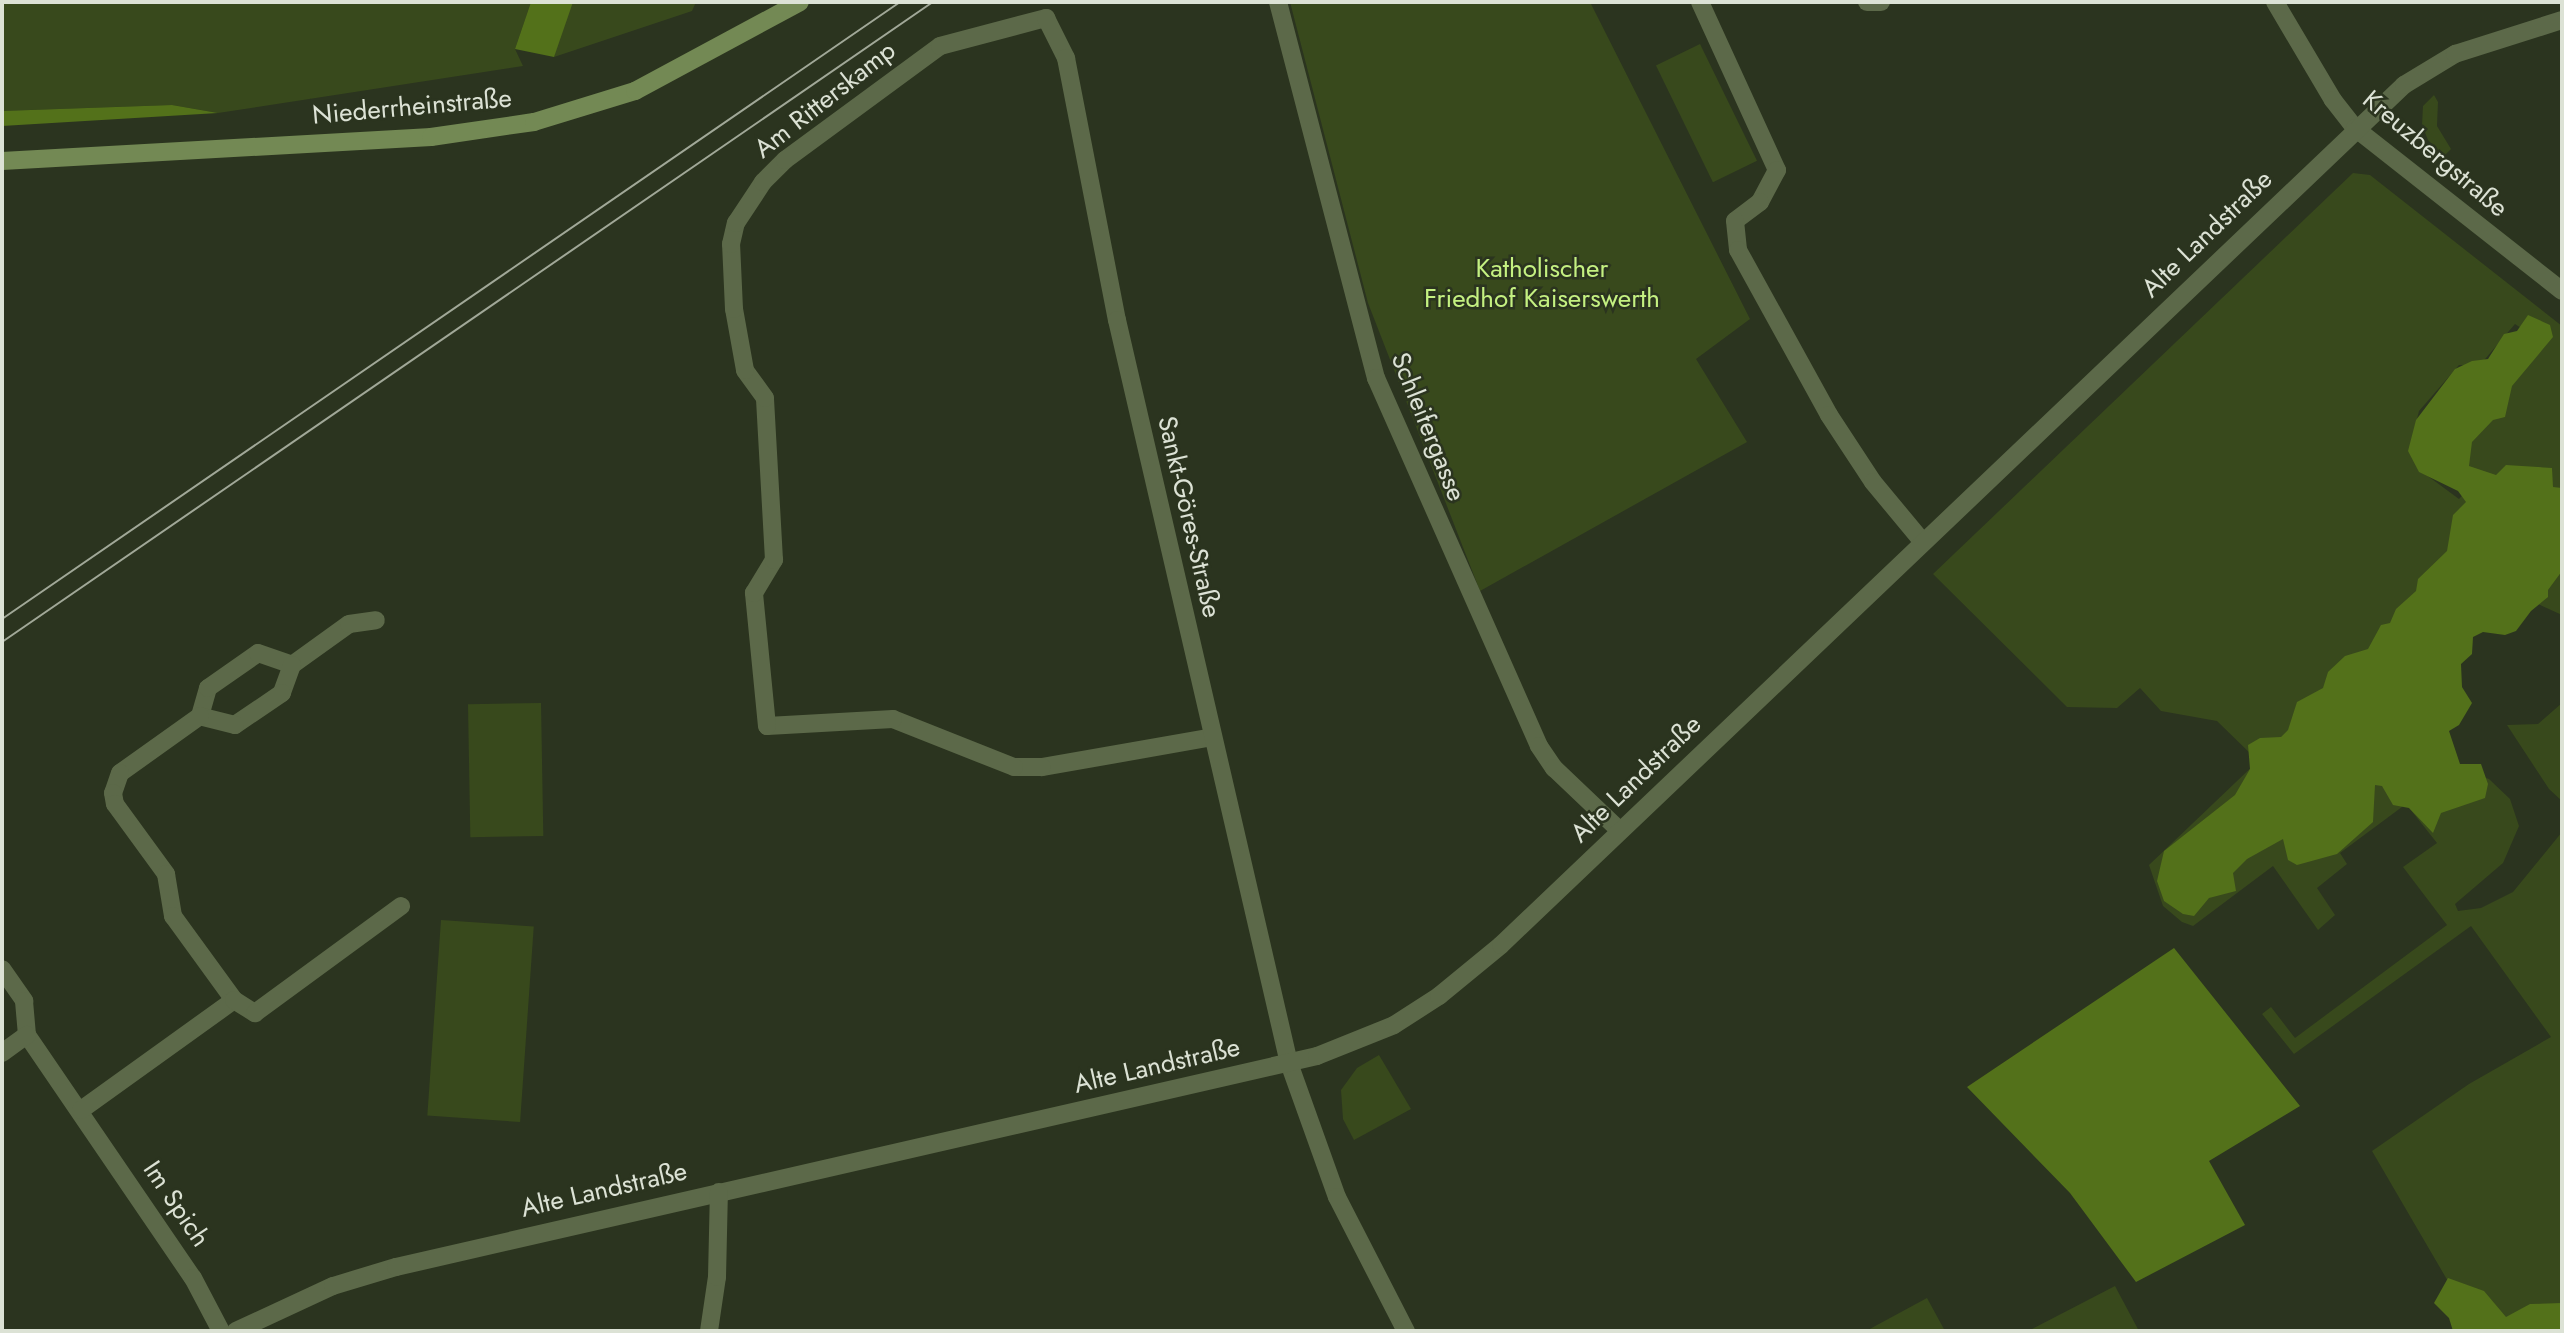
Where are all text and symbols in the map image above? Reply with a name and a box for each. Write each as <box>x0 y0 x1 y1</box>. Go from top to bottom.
street label: Am Ritterskamp <box>748 35 902 165</box>
street label: Niederrheinstraße <box>311 83 513 131</box>
street label: Kreuzbergstraße <box>2356 84 2514 224</box>
street label: Alte Landstraße <box>2135 164 2279 304</box>
park label: Katholischer Friedhof Kaiserswerth <box>1424 253 1660 314</box>
street label: Schleifergasse <box>1384 348 1472 506</box>
street label: Sankt-Göres-Straße <box>1151 413 1227 621</box>
street label: Alte Landstraße <box>1564 709 1708 849</box>
street label: Alte Landstraße <box>1071 1032 1243 1100</box>
street label: Im Spich <box>136 1155 216 1253</box>
street label: Alte Landstraße <box>518 1156 690 1224</box>

